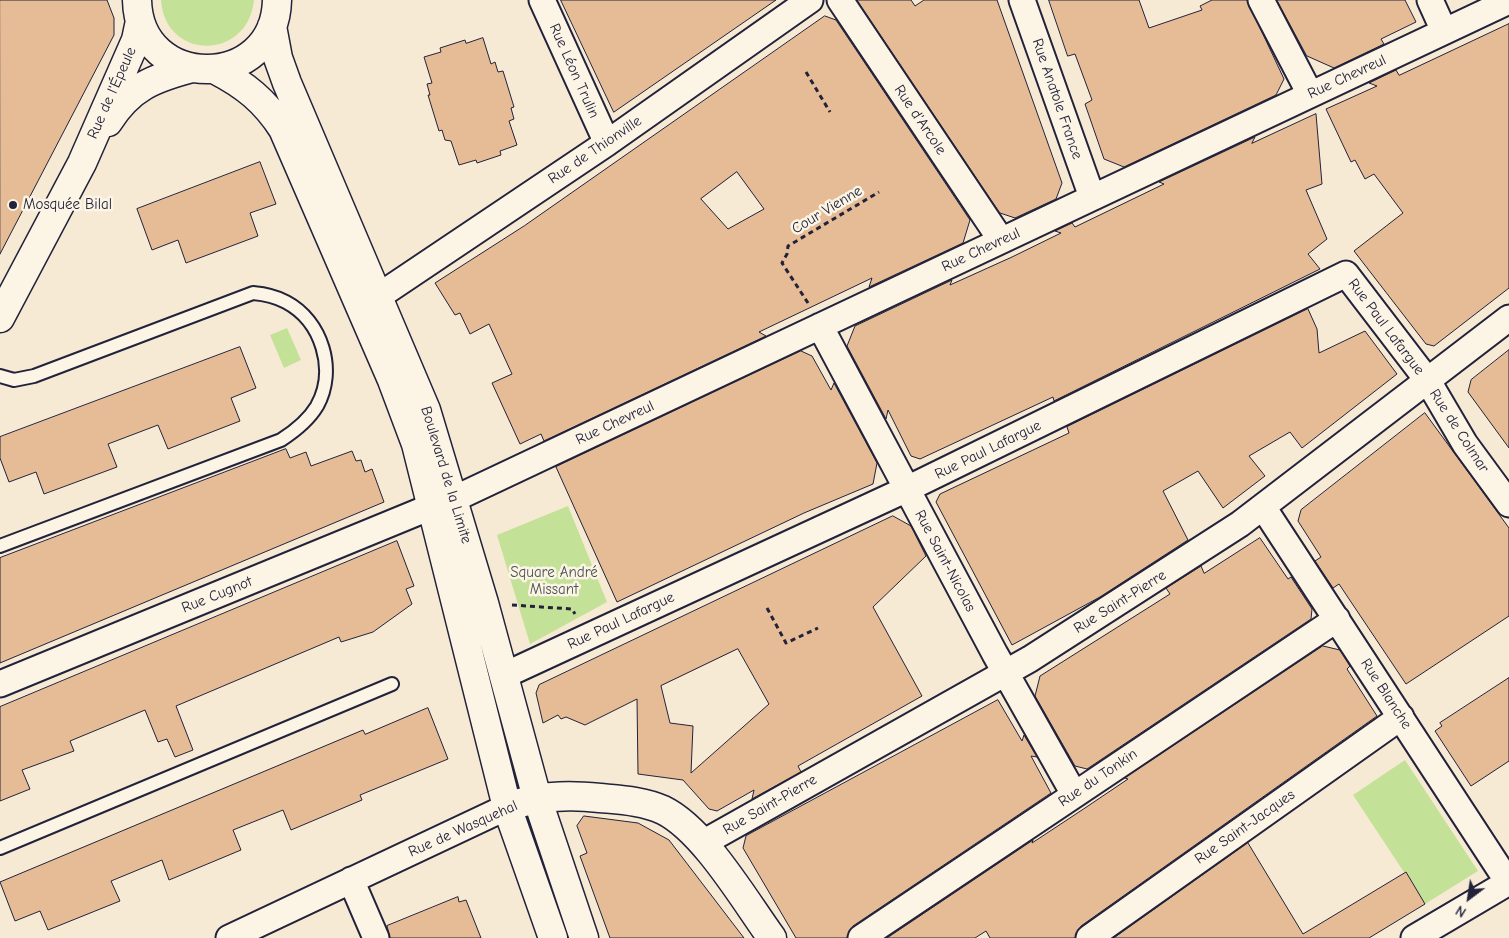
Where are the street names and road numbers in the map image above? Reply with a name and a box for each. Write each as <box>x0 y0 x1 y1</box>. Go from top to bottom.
street label: Rue Léon Trulin <box>545 21 603 121</box>
street label: Rue Anatole France <box>1028 36 1086 162</box>
street label: Rue de l'Épeule <box>84 44 140 142</box>
street label: Rue Chevreul <box>1305 51 1389 103</box>
street label: Rue d'Arcole <box>890 82 950 158</box>
street label: Rue de Thionville <box>545 112 645 188</box>
street label: Cour Vienne <box>789 182 865 238</box>
street label: Rue Chevreul <box>939 224 1023 276</box>
street label: Rue Paul Lafargue <box>1344 275 1428 379</box>
street label: Rue de Colmar <box>1425 386 1493 476</box>
street label: Rue Chevreul <box>573 397 657 449</box>
street label: Boulevard de la Limite <box>417 404 475 546</box>
street label: Rue Paul Lafargue <box>932 417 1044 483</box>
street label: Rue Saint-Nicolas <box>911 507 979 615</box>
street label: Rue Saint-Pierre <box>1070 566 1170 638</box>
street label: Rue Cugnot <box>179 573 255 617</box>
street label: Rue Paul Lafargue <box>565 588 677 654</box>
street label: Rue Blanche <box>1357 655 1415 733</box>
street label: Rue du Tonkin <box>1055 745 1141 811</box>
street label: Rue Saint-Pierre <box>720 771 820 839</box>
street label: Rue Saint-Jacques <box>1191 786 1299 868</box>
street label: Rue de Wasquehal <box>406 797 520 861</box>

